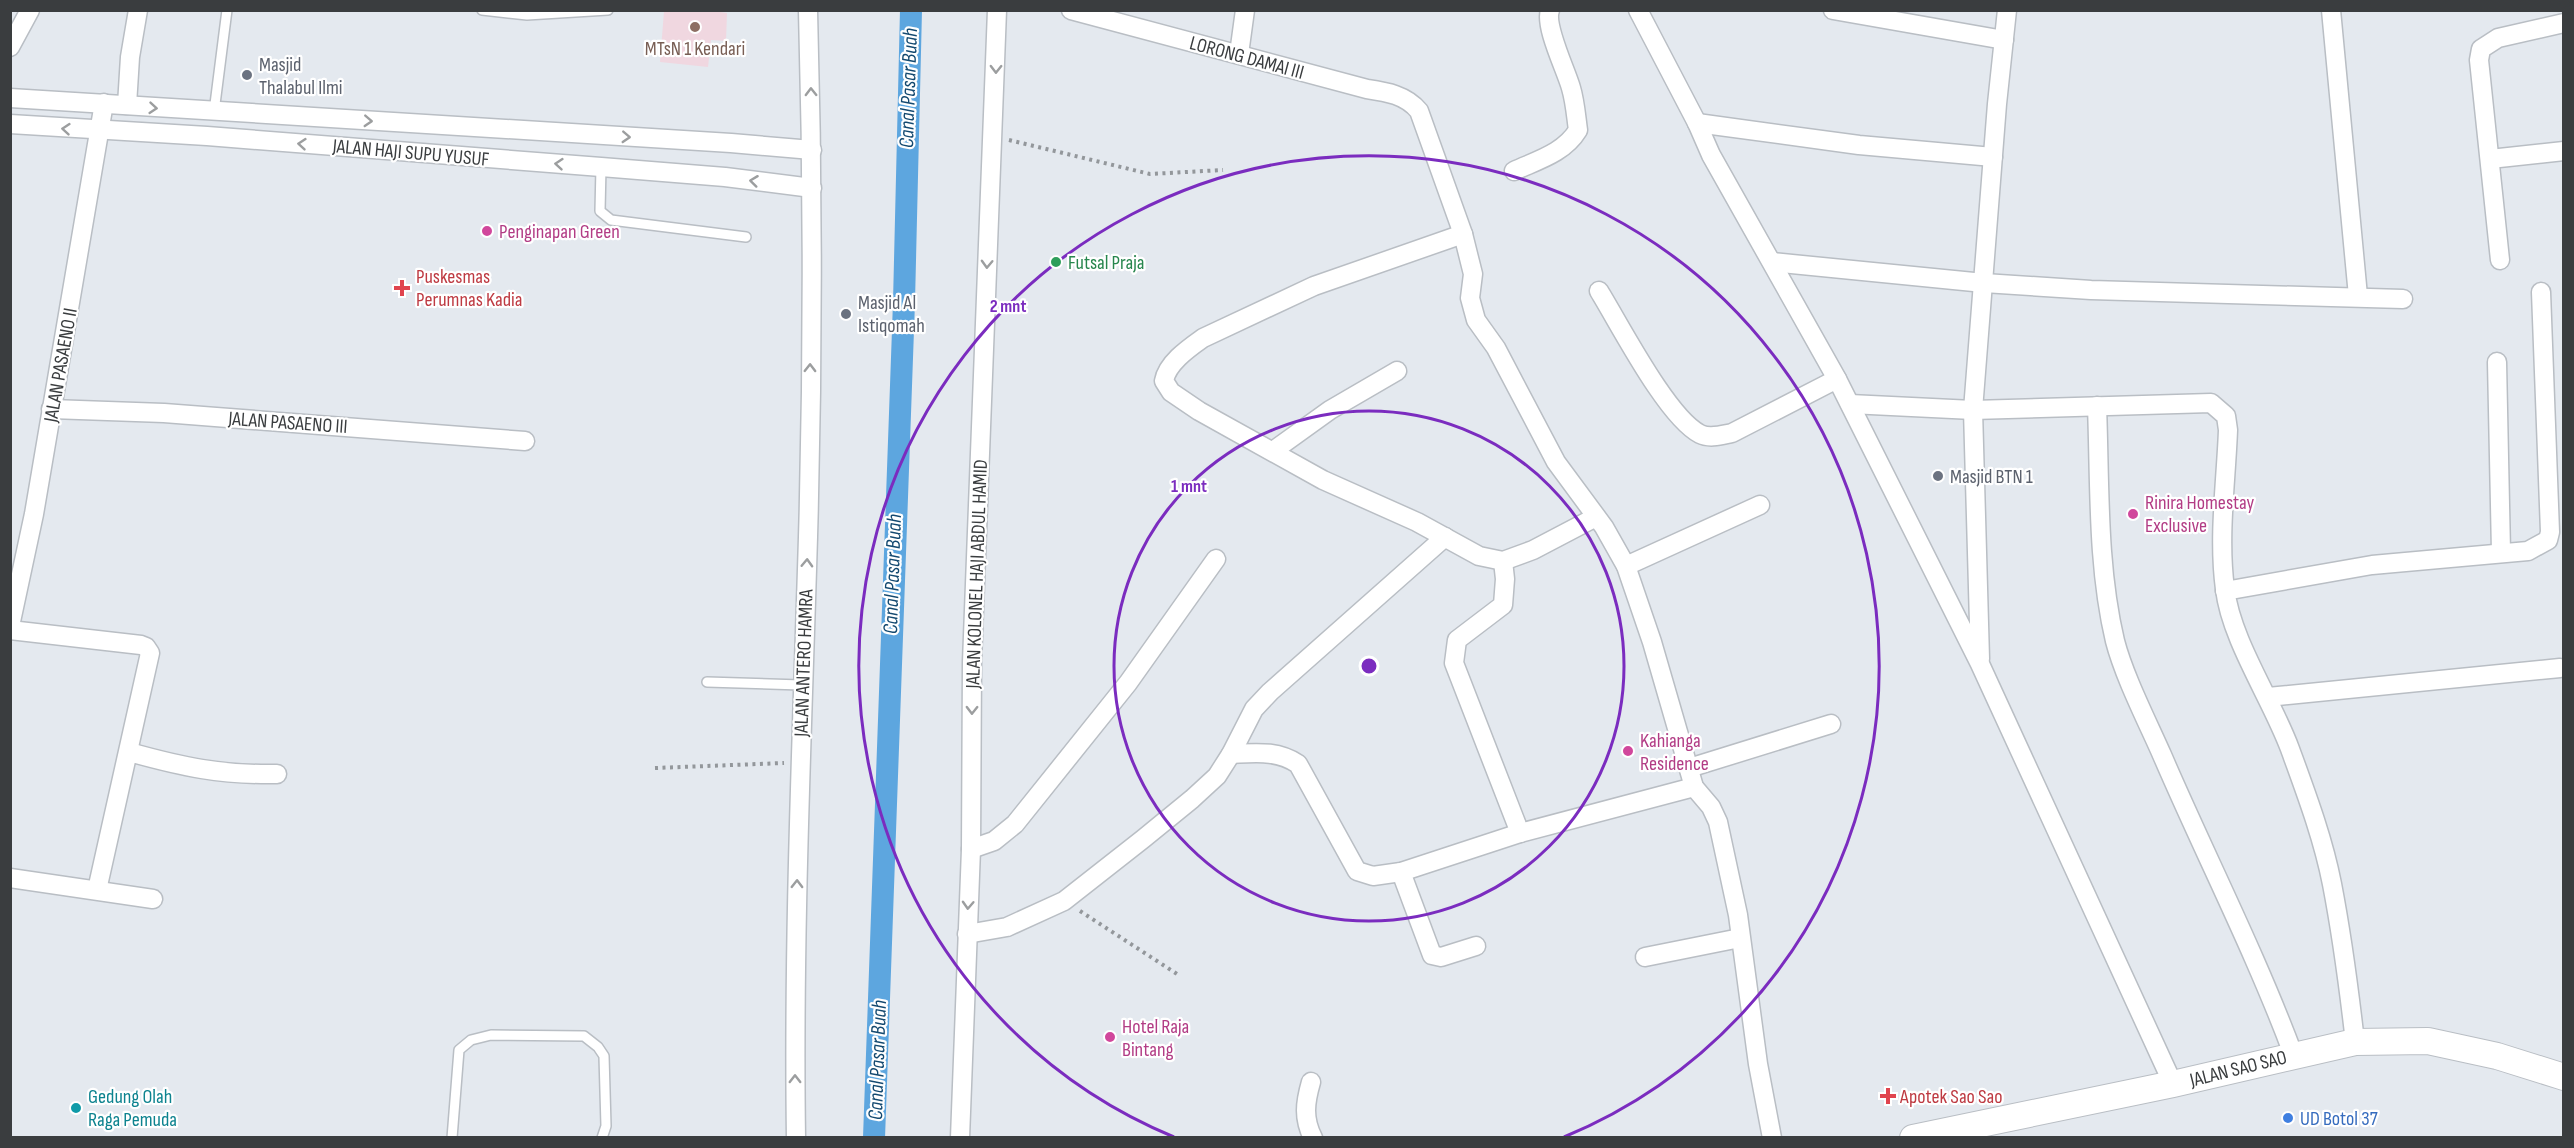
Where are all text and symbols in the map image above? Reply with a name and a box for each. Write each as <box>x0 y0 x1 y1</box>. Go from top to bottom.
marker: MTsN 1 Kendari <box>688 20 702 34</box>
water label: Canal Pasar Buah <box>894 27 923 148</box>
street label: LORONG DAMAI III <box>1187 31 1306 85</box>
place label: MTsN 1 Kendari <box>645 37 745 61</box>
place label: Masjid Thalabul Ilmi <box>259 53 343 100</box>
one-way arrow <box>989 64 1002 73</box>
marker: Masjid Thalabul Ilmi <box>240 68 254 82</box>
one-way arrow <box>804 87 817 96</box>
one-way arrow <box>148 101 157 114</box>
one-way arrow <box>364 114 373 127</box>
one-way arrow <box>61 122 70 135</box>
one-way arrow <box>621 130 630 143</box>
street label: JALAN HAJI SUPU YUSUF <box>331 134 490 172</box>
one-way arrow <box>298 137 307 150</box>
one-way arrow <box>555 158 564 171</box>
one-way arrow <box>749 175 758 188</box>
place label: Penginapan Green <box>499 220 620 244</box>
marker: Penginapan Green <box>480 224 494 238</box>
place label: Futsal Praja <box>1068 251 1144 275</box>
marker: Futsal Praja <box>1049 255 1063 269</box>
one-way arrow <box>980 259 993 268</box>
place label: Puskesmas Perumnas Kadia <box>416 265 522 312</box>
marker: Puskesmas Perumnas Kadia <box>393 279 411 297</box>
place label: Masjid Al Istiqomah <box>858 291 925 338</box>
text: 2 mnt <box>990 296 1026 317</box>
street label: JALAN PASAENO II <box>39 306 83 425</box>
marker: Masjid Al Istiqomah <box>839 307 853 321</box>
one-way arrow <box>804 364 816 373</box>
street label: JALAN PASAENO III <box>227 407 348 439</box>
street label: JALAN KOLONEL HAJI ABDUL HAMID <box>961 459 993 690</box>
place label: Masjid BTN 1 <box>1950 465 2033 489</box>
marker: Masjid BTN 1 <box>1931 469 1945 483</box>
text: 1 mnt <box>1171 476 1207 497</box>
place label: Rinira Homestay Exclusive <box>2145 491 2255 538</box>
marker: Rinira Homestay Exclusive <box>2126 507 2140 521</box>
water label: Canal Pasar Buah <box>878 513 907 634</box>
one-way arrow <box>800 559 813 568</box>
street label: JALAN ANTERO HAMRA <box>789 588 819 738</box>
centre of rings <box>1359 656 1379 676</box>
one-way arrow <box>966 706 978 715</box>
place label: Kahianga Residence <box>1640 729 1709 776</box>
marker: Kahianga Residence <box>1621 744 1635 758</box>
one-way arrow <box>791 880 804 889</box>
one-way arrow <box>962 901 975 910</box>
water label: Canal Pasar Buah <box>863 999 892 1120</box>
place label: Hotel Raja Bintang <box>1122 1015 1189 1062</box>
marker: Hotel Raja Bintang <box>1103 1030 1117 1044</box>
street label: JALAN SAO SAO <box>2186 1045 2289 1093</box>
one-way arrow <box>789 1075 801 1084</box>
place label: Gedung Olah Raga Pemuda <box>88 1085 177 1132</box>
place label: Apotek Sao Sao <box>1899 1085 2003 1109</box>
marker: Apotek Sao Sao <box>1881 1089 1895 1103</box>
marker: Gedung Olah Raga Pemuda <box>69 1101 83 1115</box>
place label: UD Botol 37 <box>2300 1107 2378 1131</box>
marker: UD Botol 37 <box>2281 1111 2295 1125</box>

